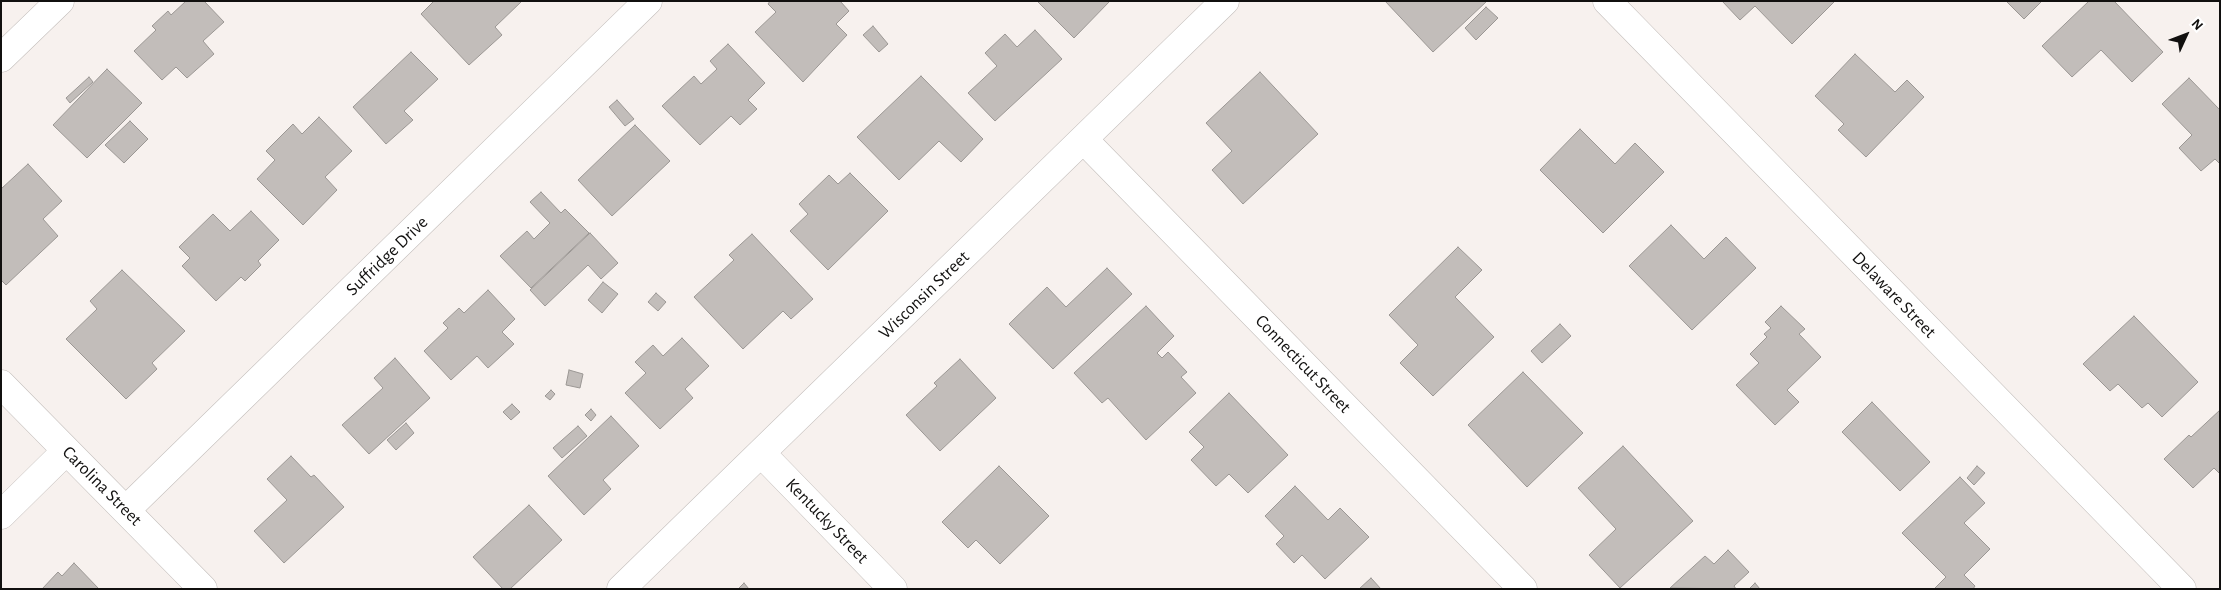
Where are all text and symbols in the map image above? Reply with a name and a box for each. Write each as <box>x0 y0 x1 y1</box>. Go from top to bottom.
north arrow <box>2161 10 2211 60</box>
text: N <box>2189 16 2205 33</box>
street label: Suffridge Drive <box>342 212 432 300</box>
street label: Wisconsin Street <box>874 246 974 344</box>
street label: Delaware Street <box>1847 247 1941 343</box>
street label: Connecticut Street <box>1251 310 1355 418</box>
street label: Carolina Street <box>58 442 146 530</box>
street label: Kentucky Street <box>781 474 873 568</box>

